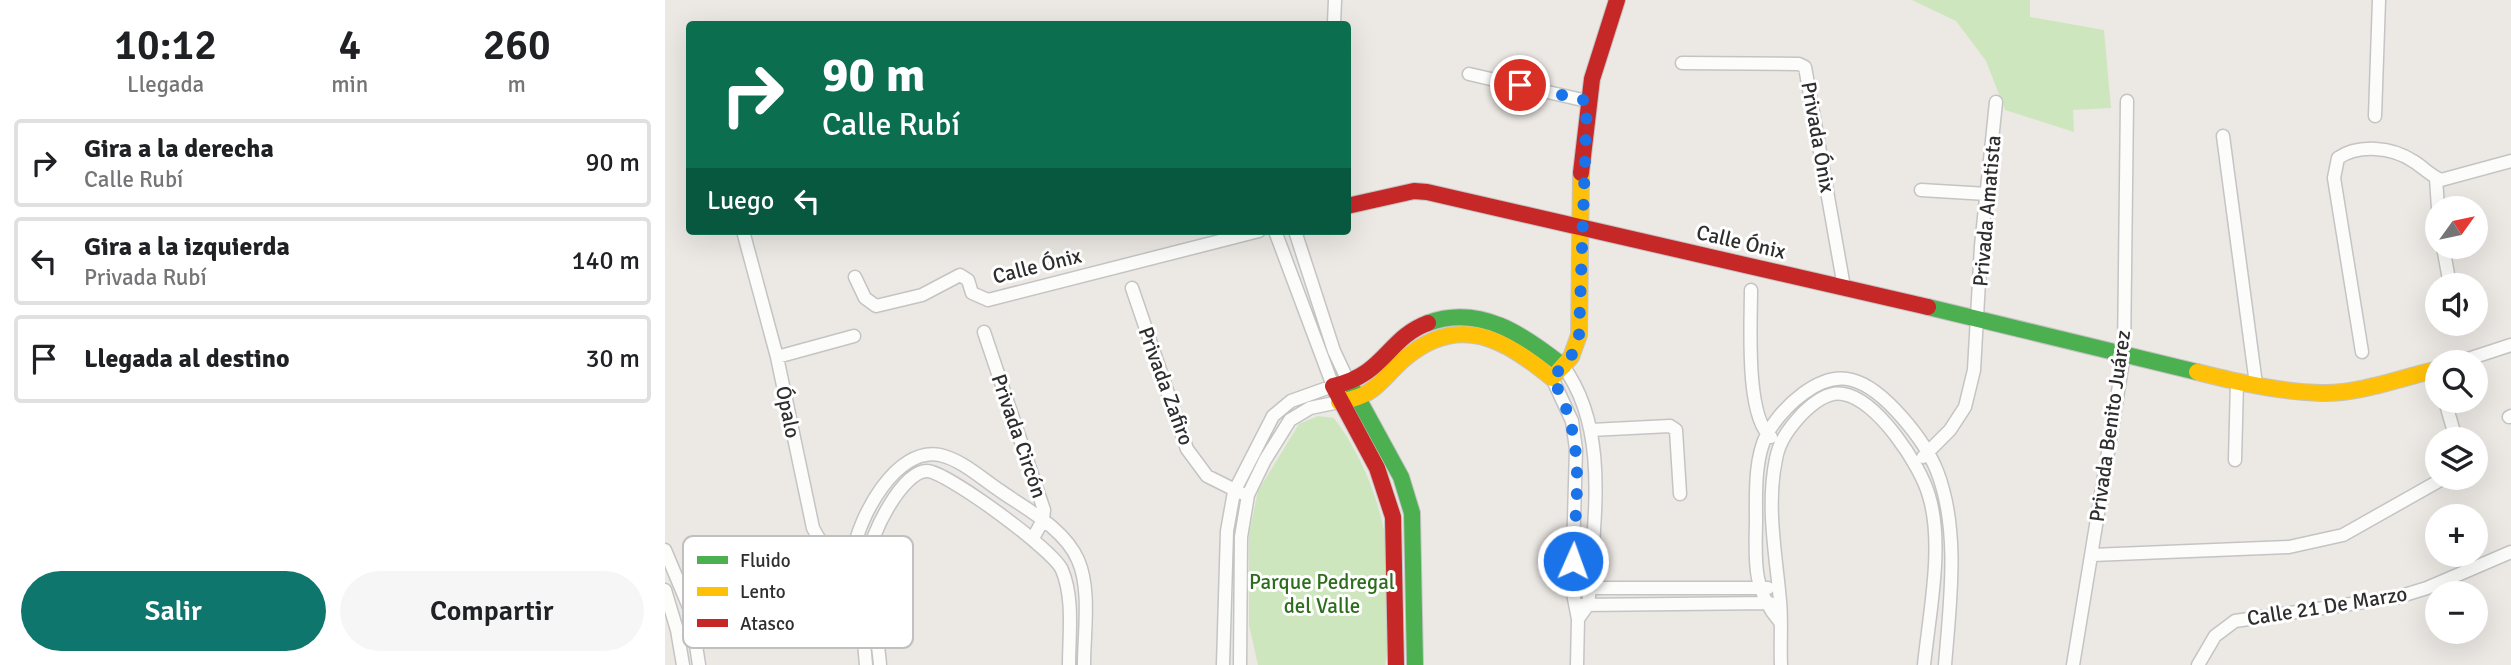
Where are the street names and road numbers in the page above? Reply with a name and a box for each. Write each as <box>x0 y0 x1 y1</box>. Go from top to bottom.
street label: Privada Ónix <box>1795 80 1841 195</box>
street label: Privada Amatista <box>1967 134 2007 288</box>
street label: Calle Ónix <box>1694 219 1788 265</box>
street label: Calle Ónix <box>990 242 1084 290</box>
street label: Privada Zafiro <box>1133 323 1199 449</box>
street label: Privada Benito Juárez <box>2084 328 2136 524</box>
street label: Privada Circón <box>986 371 1052 501</box>
street label: Ópalo <box>770 384 806 440</box>
street label: Calle 21 De Marzo <box>2245 581 2409 631</box>

